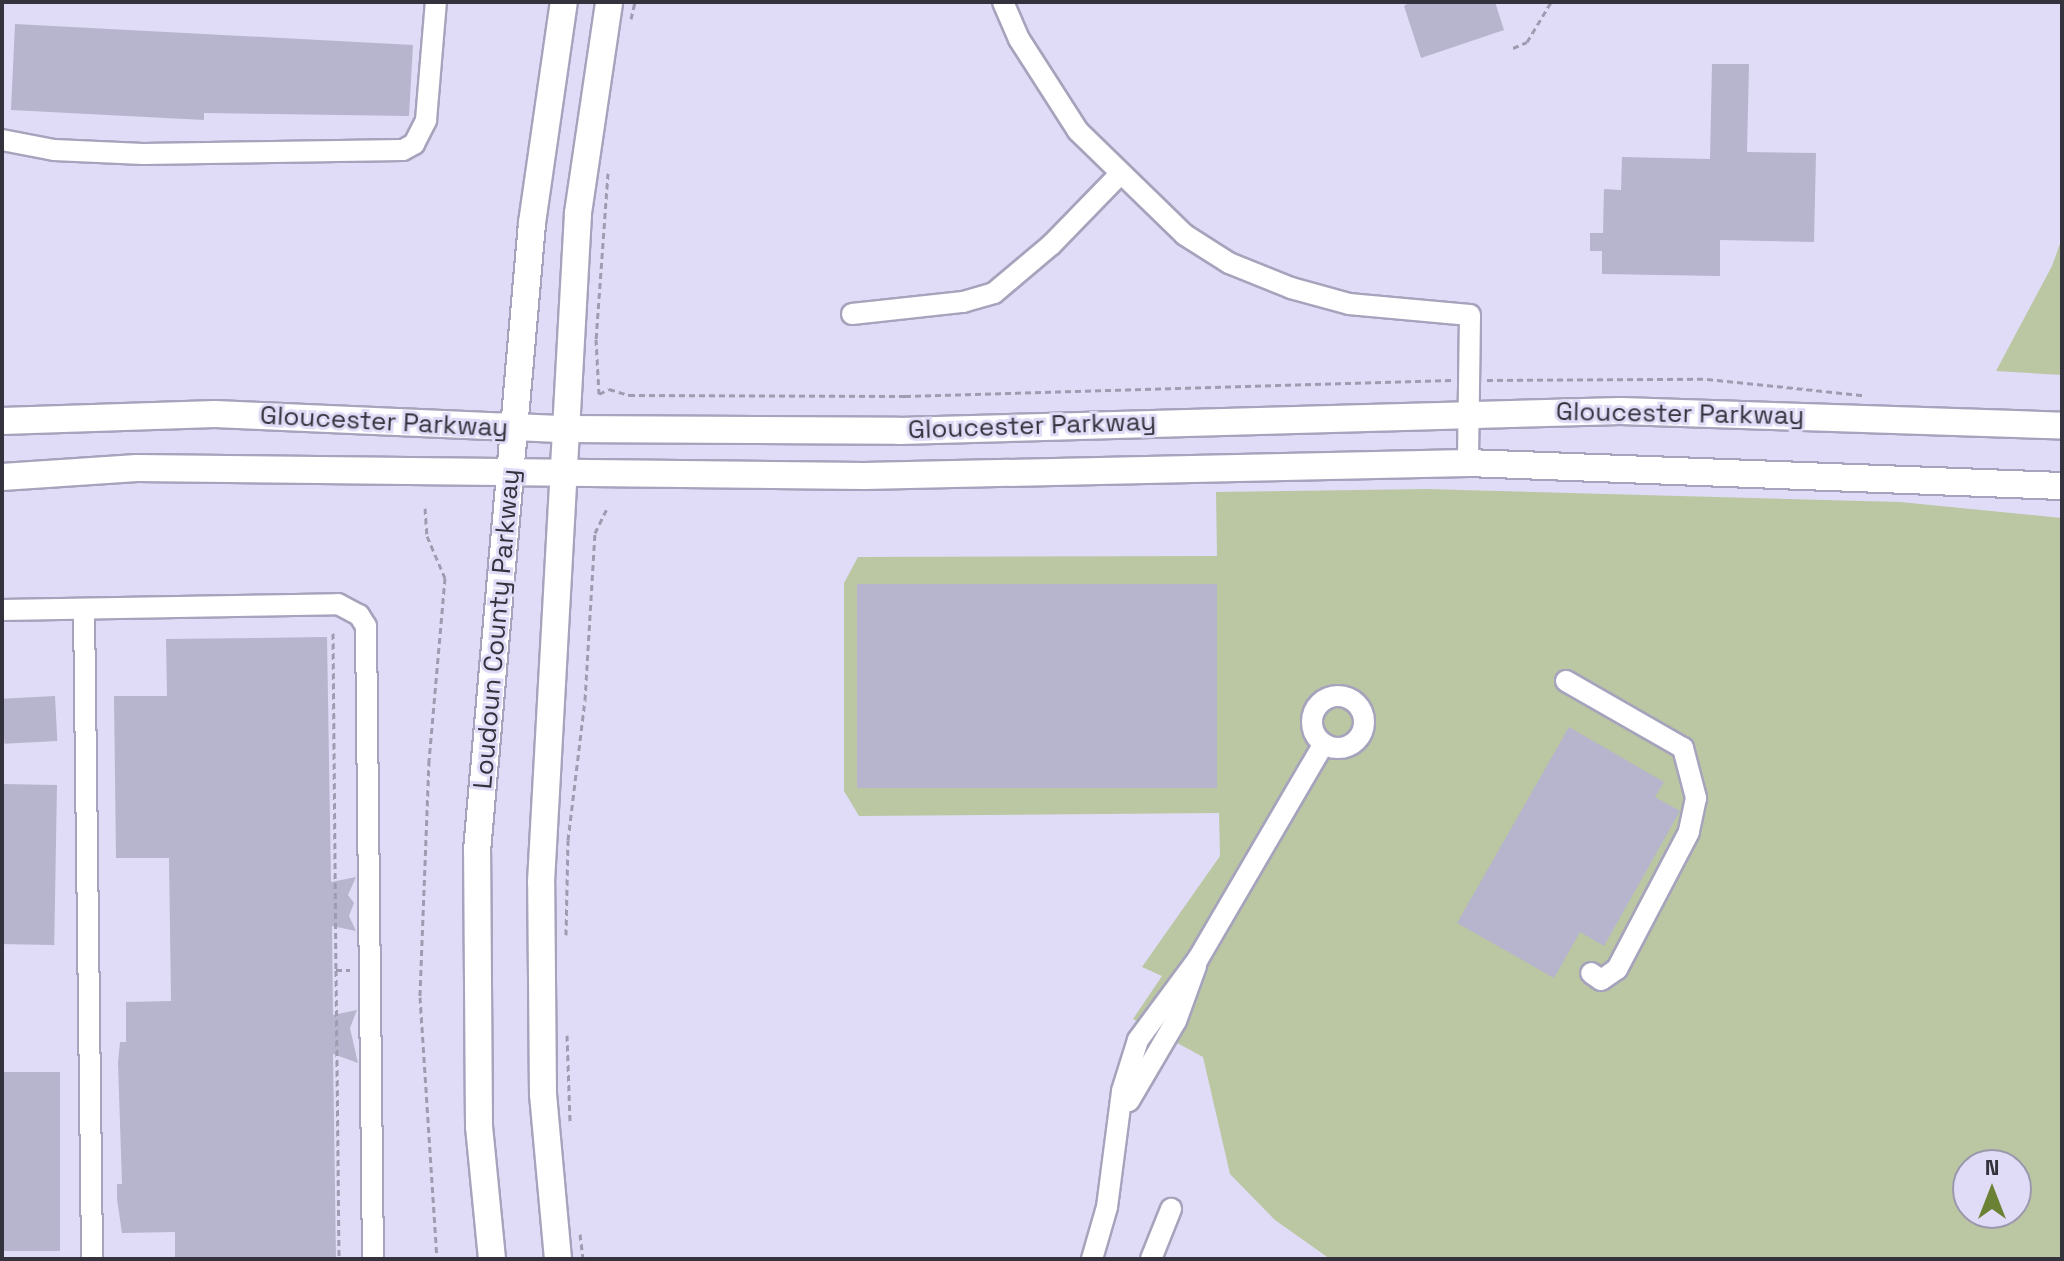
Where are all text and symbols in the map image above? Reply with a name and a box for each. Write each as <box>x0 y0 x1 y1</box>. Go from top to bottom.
street label: Gloucester Parkway <box>1556 396 1804 432</box>
street label: Gloucester Parkway <box>259 400 509 444</box>
street label: Gloucester Parkway <box>907 406 1157 446</box>
street label: Loudoun County Parkway <box>467 468 527 790</box>
north arrow <box>1952 1149 2032 1229</box>
text: N <box>1985 1153 1999 1181</box>

